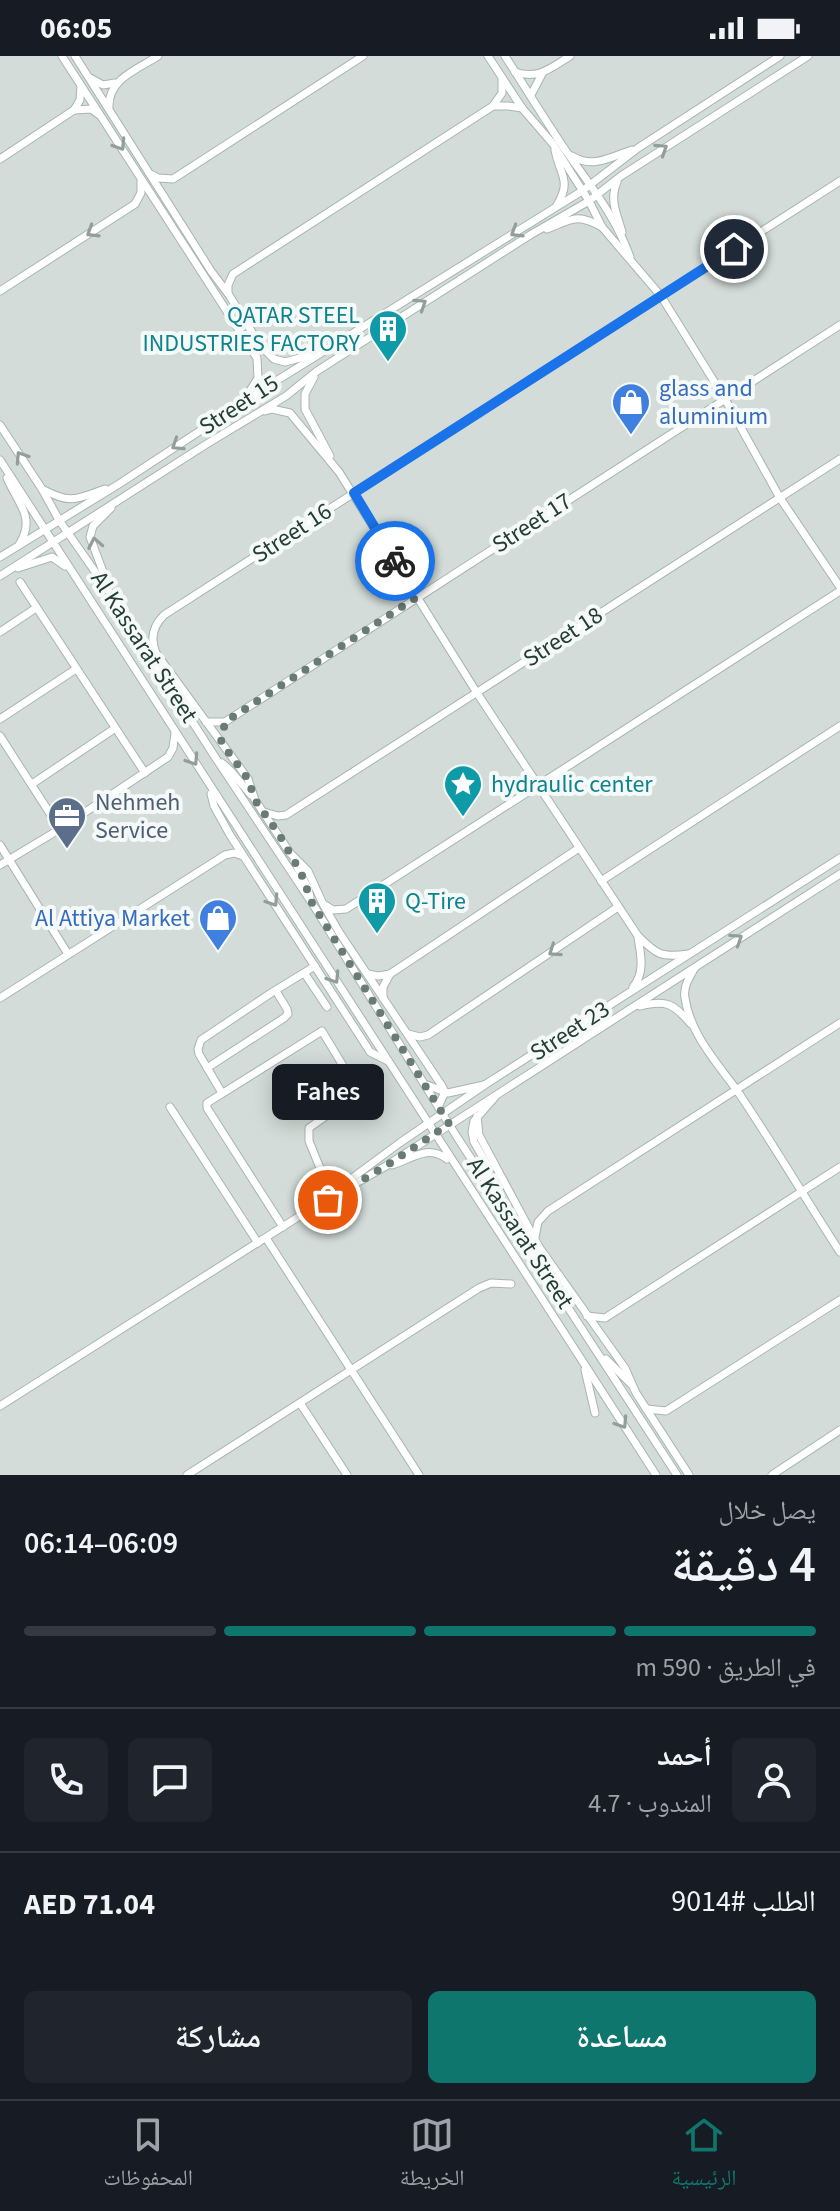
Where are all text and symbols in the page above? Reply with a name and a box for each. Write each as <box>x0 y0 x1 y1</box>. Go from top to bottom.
text: 06:05 <box>40 7 112 50</box>
one-way arrow <box>110 136 125 151</box>
one-way arrow <box>653 144 668 159</box>
pin <box>700 215 768 283</box>
one-way arrow <box>510 222 525 237</box>
one-way arrow <box>86 223 100 238</box>
icon: home <box>712 227 756 271</box>
place label: QATAR STEEL INDUSTRIES FACTORY <box>142 298 361 361</box>
one-way arrow <box>412 299 427 314</box>
building icon: QATAR STEEL INDUSTRIES FACTORY <box>367 308 409 363</box>
street label: Street 15 <box>192 366 286 444</box>
place label: glass and aluminium <box>659 371 768 434</box>
shop icon: glass and aluminium <box>610 381 652 436</box>
one-way arrow <box>172 435 186 450</box>
one-way arrow <box>16 452 31 466</box>
street label: Street 17 <box>485 484 579 562</box>
street label: Street 16 <box>245 494 339 572</box>
courier <box>355 521 435 601</box>
one-way arrow <box>87 536 104 549</box>
icon: bike <box>373 539 417 583</box>
street label: Al Kassarat Street <box>82 564 206 730</box>
street label: Street 18 <box>516 598 610 676</box>
one-way arrow <box>183 751 198 766</box>
place icon: hydraulic center <box>442 763 484 818</box>
place label: hydraulic center <box>491 767 653 802</box>
place label: Nehmeh Service <box>95 785 180 848</box>
office icon: Nehmeh Service <box>46 795 88 850</box>
building icon: Q-Tire <box>356 880 398 935</box>
place label: Q-Tire <box>405 884 466 919</box>
one-way arrow <box>263 892 278 907</box>
shop icon: Al Attiya Market <box>197 897 239 952</box>
place label: Al Attiya Market <box>35 901 190 936</box>
one-way arrow <box>729 934 743 949</box>
one-way arrow <box>548 941 562 956</box>
one-way arrow <box>325 969 340 984</box>
street label: Street 23 <box>523 992 617 1070</box>
callout: Fahes <box>272 1064 384 1120</box>
text: Fahes <box>296 1073 360 1110</box>
street label: Al Kassarat Street <box>458 1150 582 1316</box>
pin <box>294 1166 362 1234</box>
icon: bag <box>306 1178 350 1222</box>
one-way arrow <box>613 1414 628 1429</box>
text: يصل خلال <box>718 1492 816 1529</box>
text: 06:09–06:14 <box>24 1522 178 1565</box>
text: 4 دقيقة <box>671 1528 816 1602</box>
text: في الطريق · 590 m <box>635 1649 816 1686</box>
text: أحمد <box>657 1734 712 1777</box>
button: phone <box>24 1738 108 1822</box>
button: chat <box>128 1738 212 1822</box>
button: person <box>732 1738 816 1822</box>
text: المندوب · 4.7 <box>588 1785 712 1822</box>
text: الطلب #9014 <box>671 1880 816 1923</box>
text: AED 71.04 <box>24 1883 155 1926</box>
button: مشاركة <box>24 1991 412 2083</box>
button: مساعدة <box>428 1991 816 2083</box>
tab: المحفوظات <box>103 2113 193 2199</box>
tab: الخريطة <box>400 2113 465 2199</box>
tab: الرئيسية <box>671 2113 737 2199</box>

